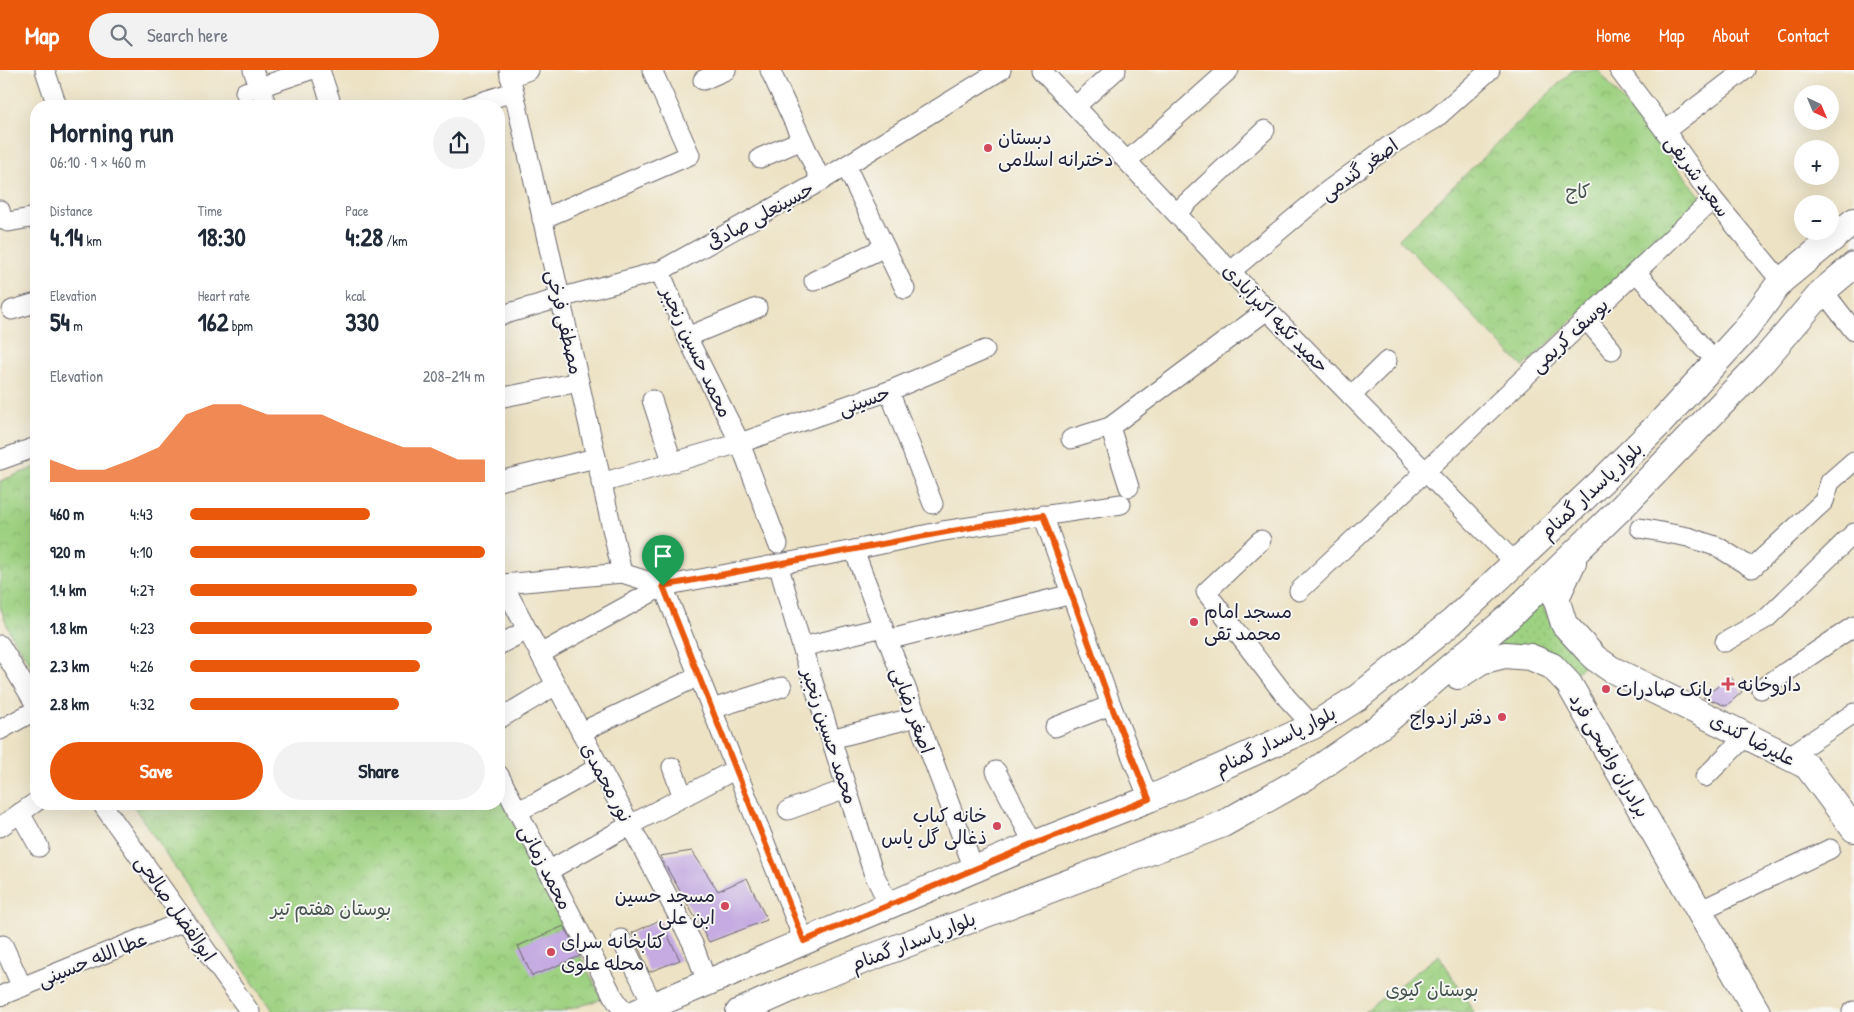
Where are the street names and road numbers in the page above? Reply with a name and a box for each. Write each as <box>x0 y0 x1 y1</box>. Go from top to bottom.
street label: سعید شریفی <box>1659 130 1737 222</box>
street label: اصغر گندمی <box>1315 132 1403 206</box>
street label: حسینعلی صادقی <box>702 175 818 255</box>
street label: حمید تکیه اکبرآبادی <box>1217 258 1335 378</box>
street label: مصطفی فرخی <box>540 267 590 377</box>
street label: محمد حسین رنجبر <box>654 281 739 422</box>
street label: یوسف کریمی <box>1524 292 1614 378</box>
street label: حسینی <box>834 379 894 421</box>
street label: بلوار پاسدار گمنام <box>1534 435 1649 546</box>
street label: محمد حسین رنجبر <box>795 663 864 807</box>
street label: اصغر رضایی <box>885 663 941 757</box>
street label: برادران واضحی فرد <box>1564 688 1656 822</box>
street label: بلوار پاسدار گمنام <box>1210 699 1341 782</box>
street label: علیرضا کندی <box>1706 706 1800 772</box>
street label: نور محمدی <box>575 738 639 826</box>
street label: محمد زمانی <box>513 820 579 914</box>
street label: ابوالفضل صالحی <box>130 850 222 966</box>
street label: بلوار پاسدار گمنام <box>847 905 980 979</box>
street label: عطا الله حسینی <box>33 925 151 993</box>

